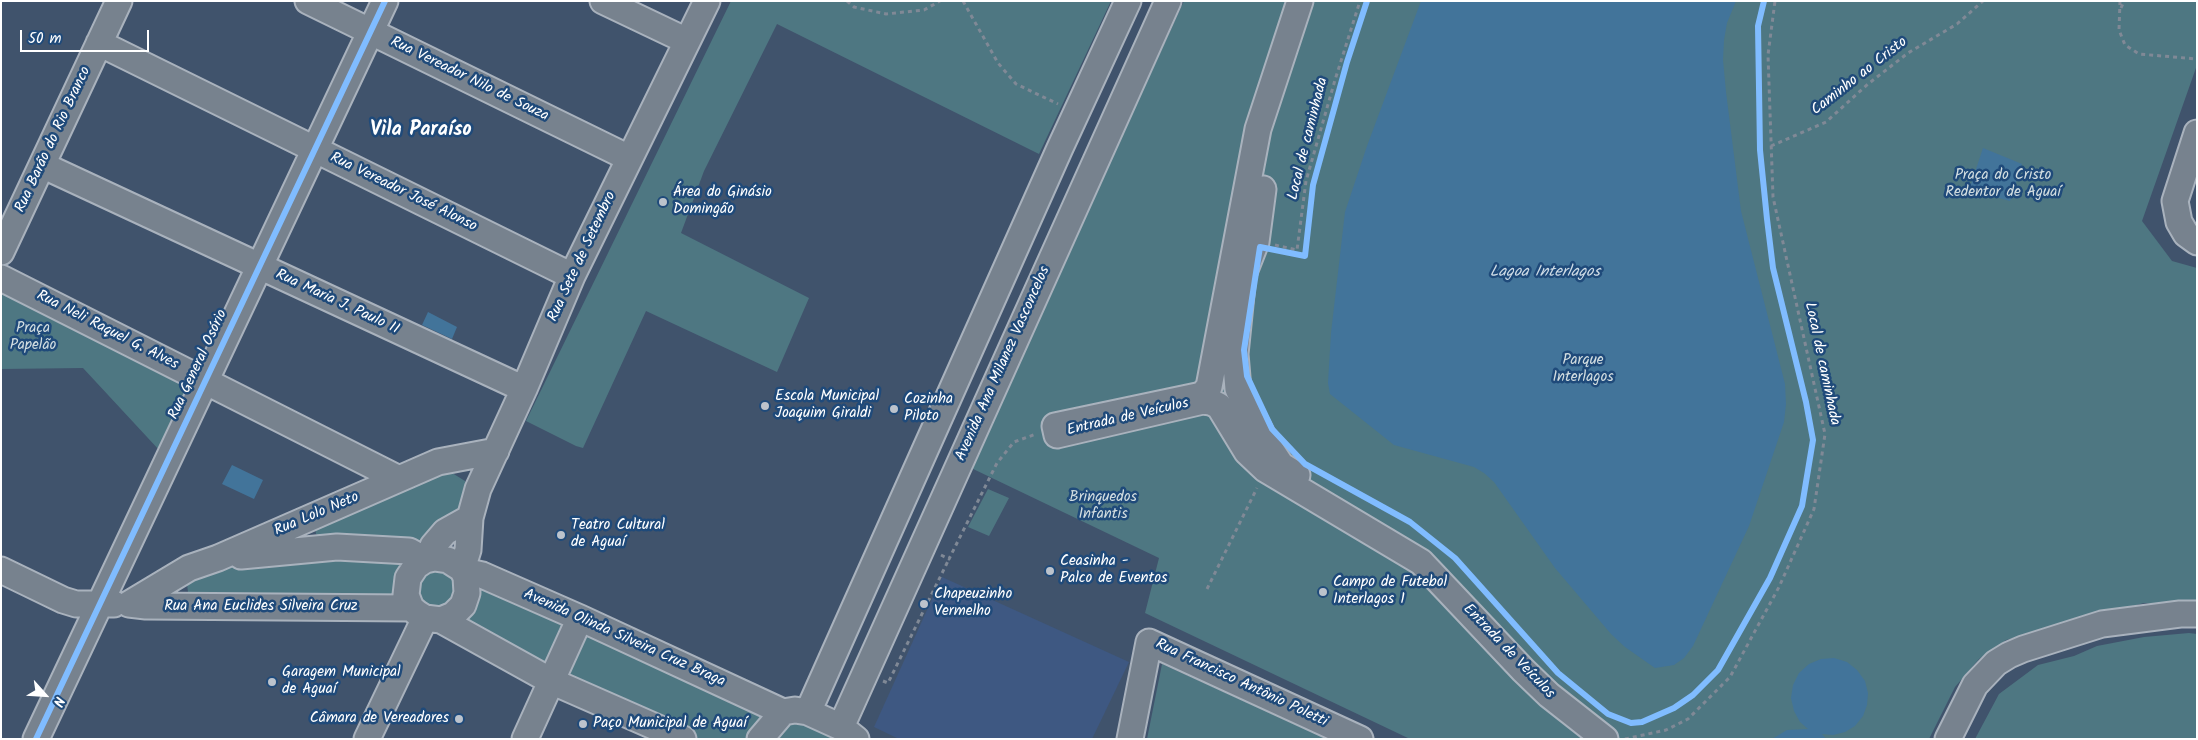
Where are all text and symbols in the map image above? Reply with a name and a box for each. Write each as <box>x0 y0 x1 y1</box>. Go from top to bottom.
scale bar <box>22 20 151 52</box>
text: 50 m <box>28 27 62 51</box>
street label: Rua Vereador Nilo de Souza <box>387 34 551 126</box>
street label: Caminho ao Cristo <box>1808 34 1912 120</box>
street label: Rua Barão do Rio Branco <box>12 64 96 216</box>
street label: Local de caminhada <box>1285 76 1333 202</box>
district label: Vila Paraíso <box>370 120 472 144</box>
street label: Rua Vereador José Alonso <box>327 150 479 236</box>
park label: Praça do Cristo Redentor de Aguaí <box>1945 167 2061 202</box>
place label: Área do Ginásio Domingão <box>673 184 772 219</box>
street label: Rua Sete de Setembro <box>545 189 621 325</box>
marker: Área do Ginásio Domingão <box>657 196 669 208</box>
water label: Lagoa Interlagos <box>1490 263 1600 283</box>
street label: Avenida Ana Milanez Vasconcelos <box>953 264 1055 464</box>
street label: Rua Maria J. Paulo II <box>272 266 402 340</box>
street label: Rua Neli Raquel G. Alves <box>33 287 181 375</box>
street label: Local de caminhada <box>1799 301 1843 427</box>
street label: Rua General Osório <box>166 307 232 423</box>
park label: Praça Papelão <box>10 320 56 355</box>
park label: Parque Interlagos <box>1552 352 1614 387</box>
place label: Escola Municipal Joaquim Giraldi <box>775 388 879 423</box>
place label: Cozinha Piloto <box>904 391 953 426</box>
street label: Entrada de Veículos <box>1065 395 1191 441</box>
marker: Escola Municipal Joaquim Giraldi <box>759 400 771 412</box>
marker: Cozinha Piloto <box>888 403 900 415</box>
street label: Rua Lolo Neto <box>272 489 362 541</box>
park label: Brinquedos Infantis <box>1069 489 1137 524</box>
place label: Teatro Cultural de Aguaí <box>571 517 665 552</box>
marker: Teatro Cultural de Aguaí <box>555 529 567 541</box>
place label: Ceasinha - Palco de Eventos <box>1060 553 1167 588</box>
marker: Ceasinha - Palco de Eventos <box>1044 565 1056 577</box>
place label: Campo de Futebol Interlagos 1 <box>1333 574 1447 609</box>
street label: Avenida Olinda Silveira Cruz Braga <box>520 586 728 692</box>
place label: Chapeuzinho Vermelho <box>934 586 1012 621</box>
marker: Campo de Futebol Interlagos 1 <box>1317 586 1329 598</box>
street label: Rua Ana Euclides Silveira Cruz <box>164 598 358 616</box>
marker: Chapeuzinho Vermelho <box>918 598 930 610</box>
street label: Entrada de Veículos <box>1458 601 1558 703</box>
street label: Rua Francisco Antônio Poletti <box>1152 636 1330 732</box>
place label: Garagem Municipal de Aguaí <box>282 664 401 699</box>
north arrow <box>20 670 70 720</box>
marker: Garagem Municipal de Aguaí <box>266 676 278 688</box>
text: N <box>47 693 70 710</box>
place label: Câmara de Vereadores <box>310 710 449 728</box>
marker: Câmara de Vereadores <box>453 713 465 725</box>
place label: Paço Municipal de Aguaí <box>593 715 747 733</box>
marker: Paço Municipal de Aguaí <box>577 718 589 730</box>

